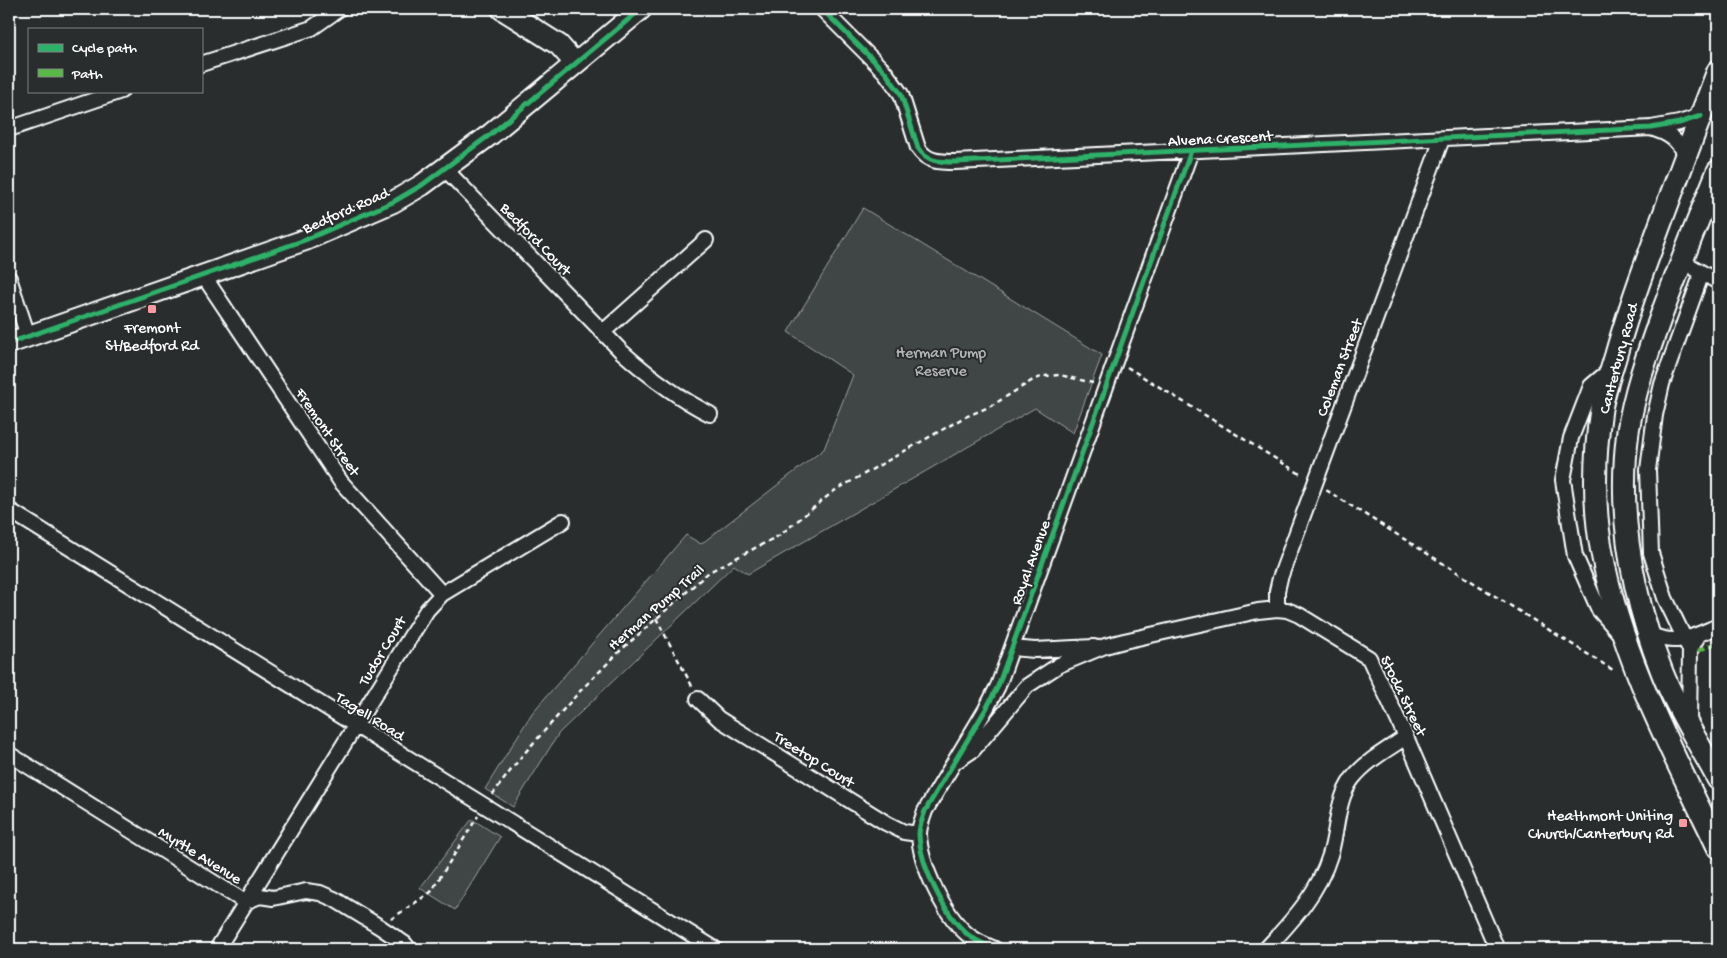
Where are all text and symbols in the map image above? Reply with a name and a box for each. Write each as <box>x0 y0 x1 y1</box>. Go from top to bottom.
legend <box>28 28 202 92</box>
text: Cycle path <box>72 40 137 58</box>
text: Path <box>71 66 103 84</box>
street label: Alvena Crescent <box>1167 128 1275 153</box>
street label: Bedford Road <box>299 184 394 240</box>
street label: Bedford Court <box>494 199 575 282</box>
street label: Canterbury Road <box>1596 300 1645 416</box>
marker: Fremont St/Bedford Rd <box>146 303 158 315</box>
street label: Coleman Street <box>1314 315 1369 420</box>
place label: Fremont St/Bedford Rd <box>105 320 200 357</box>
park label: Herman Pump Reserve <box>896 345 986 382</box>
street label: Fremont Street <box>289 384 363 482</box>
street label: Royal Avenue <box>1008 517 1057 608</box>
street label: Herman Pump Trail <box>605 562 709 656</box>
street label: Tudor Court <box>355 612 413 691</box>
street label: Stoda Street <box>1374 653 1430 741</box>
street label: Tagell Road <box>330 689 409 748</box>
street label: Treetop Court <box>768 728 858 794</box>
place label: Heathmont Uniting Church/Canterbury Rd <box>1528 808 1675 845</box>
marker: Heathmont Uniting Church/Canterbury Rd <box>1677 817 1689 829</box>
street label: Myrtle Avenue <box>154 824 245 891</box>

